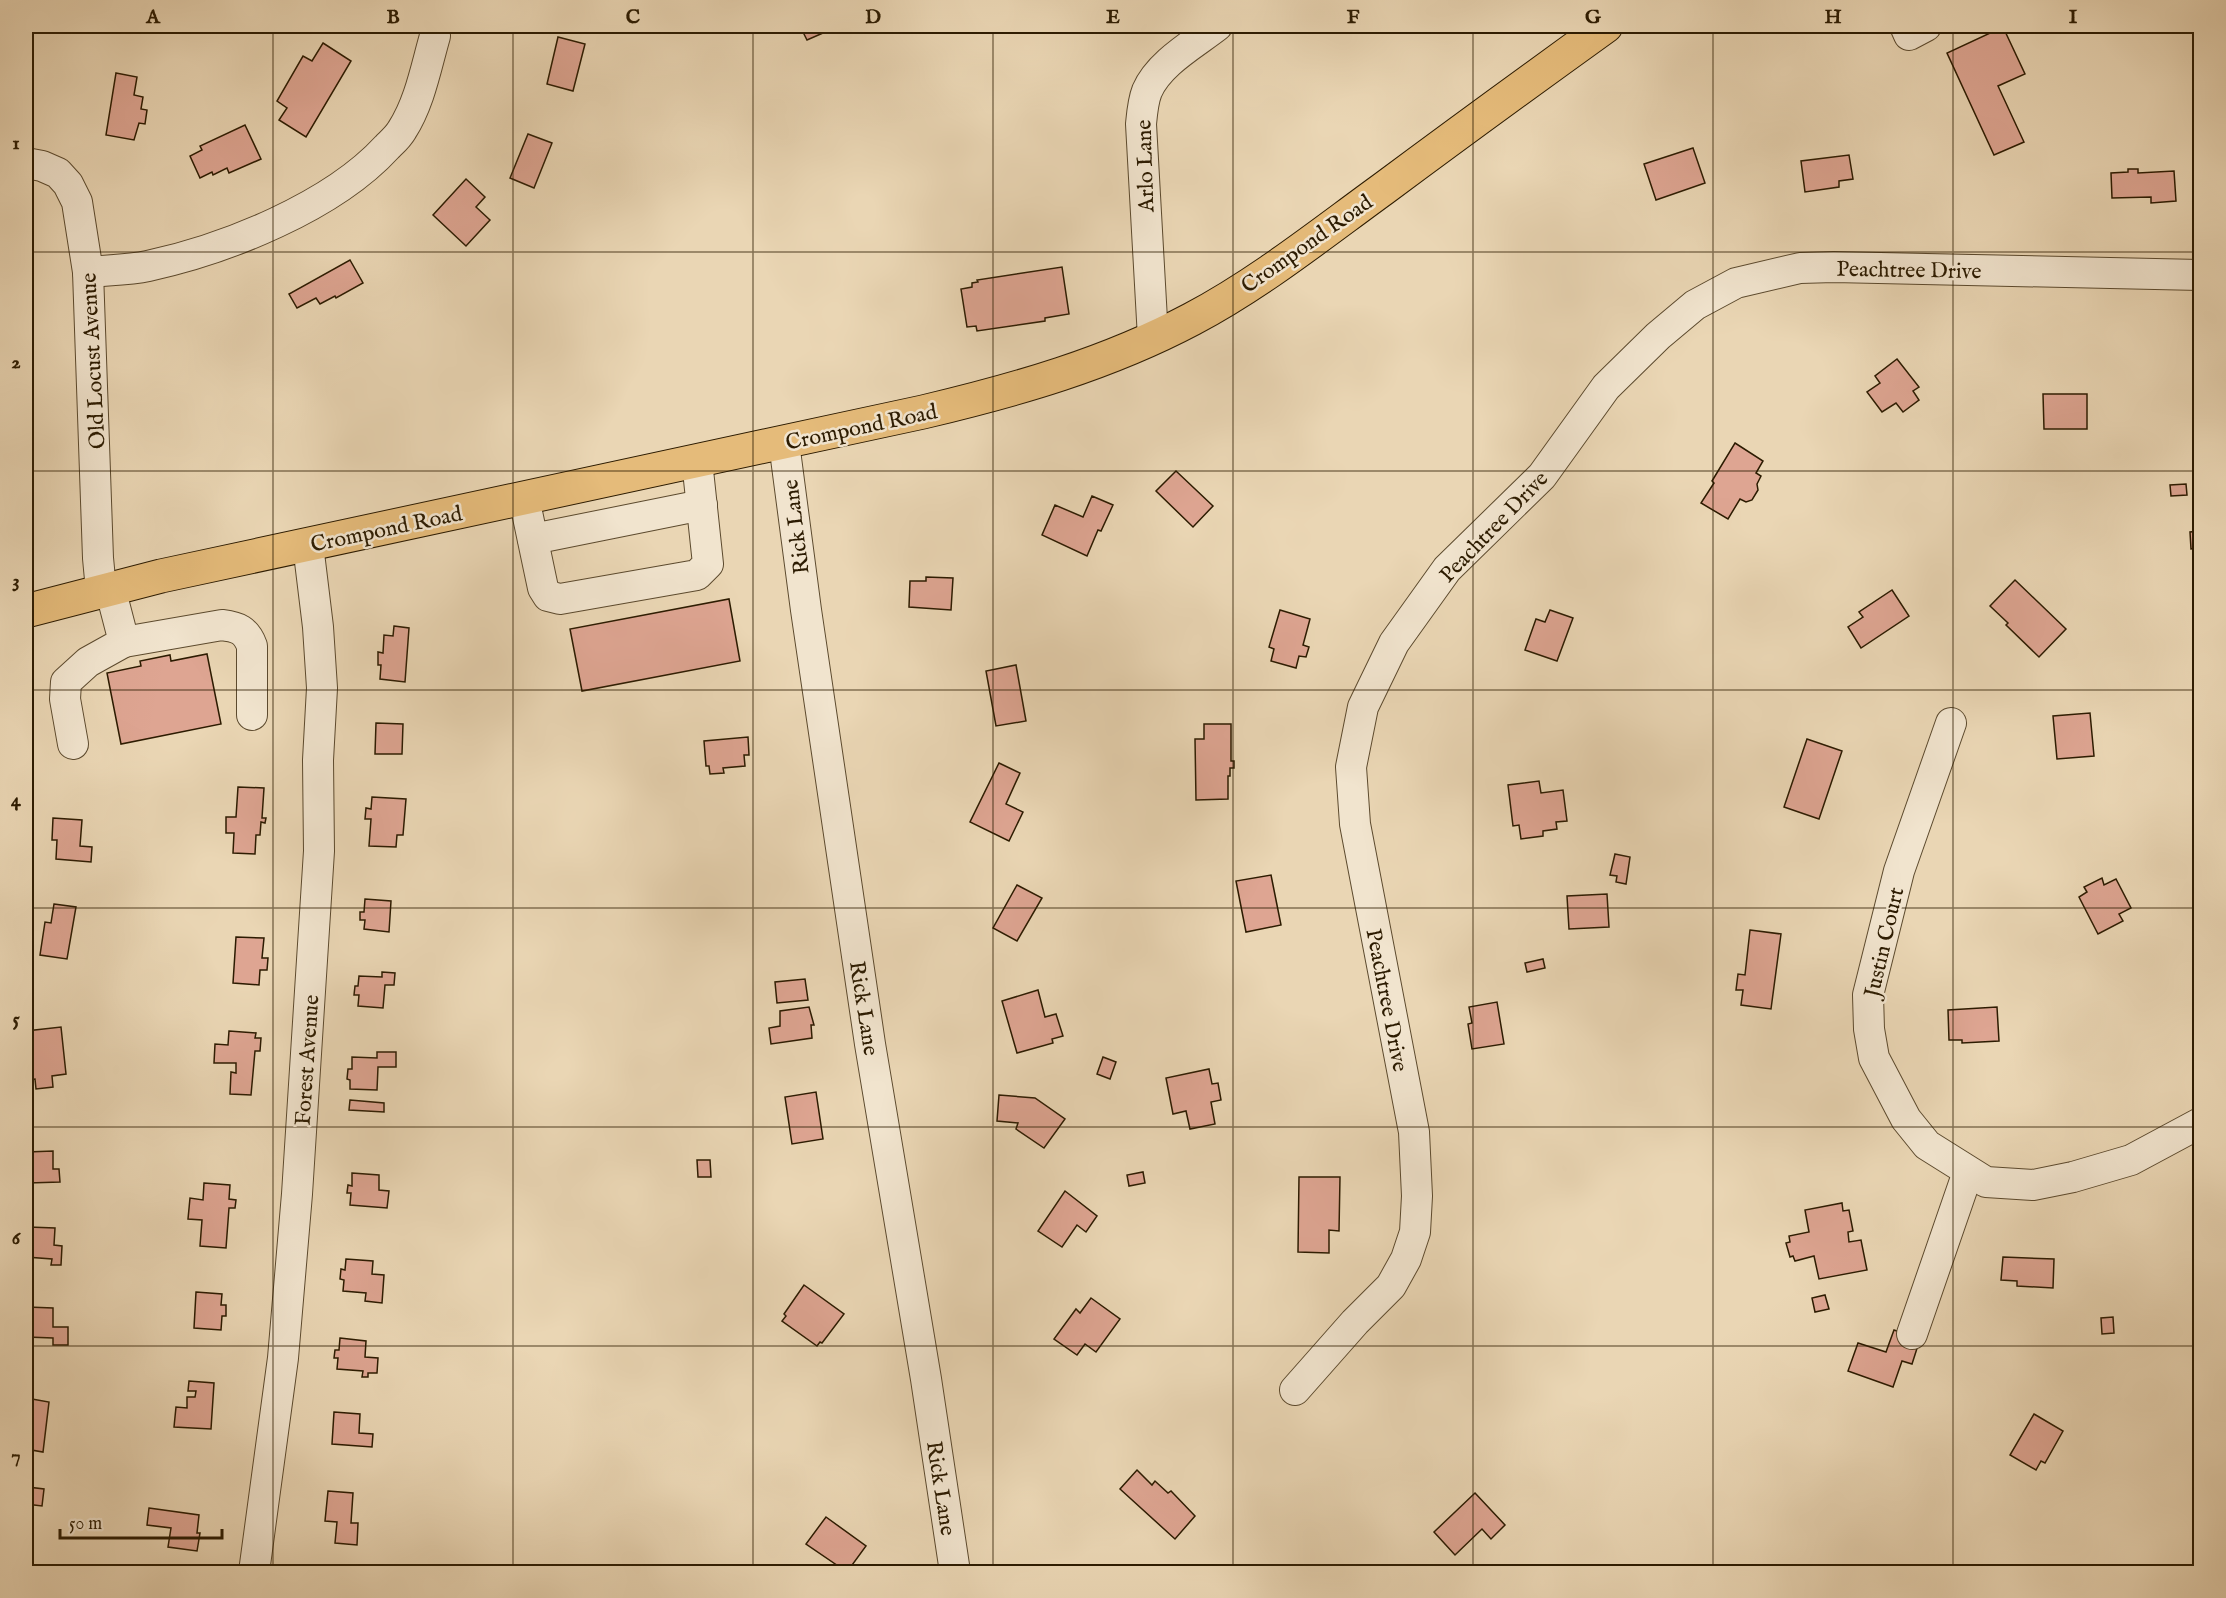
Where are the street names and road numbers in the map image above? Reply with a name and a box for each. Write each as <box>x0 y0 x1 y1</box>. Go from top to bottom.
street label: Arlo Lane <box>1130 119 1162 214</box>
street label: Crompond Road <box>1236 189 1379 300</box>
street label: Peachtree Drive <box>1836 256 1982 286</box>
street label: Old Locust Avenue <box>75 272 113 450</box>
street label: Crompond Road <box>783 398 940 458</box>
street label: Peachtree Drive <box>1434 466 1555 589</box>
street label: Rick Lane <box>777 478 817 576</box>
street label: Crompond Road <box>308 500 465 560</box>
street label: Justin Court <box>1858 884 1911 1003</box>
street label: Peachtree Drive <box>1358 927 1414 1074</box>
street label: Rick Lane <box>842 959 884 1058</box>
street label: Forest Avenue <box>289 994 327 1126</box>
street label: Rick Lane <box>919 1439 961 1538</box>

